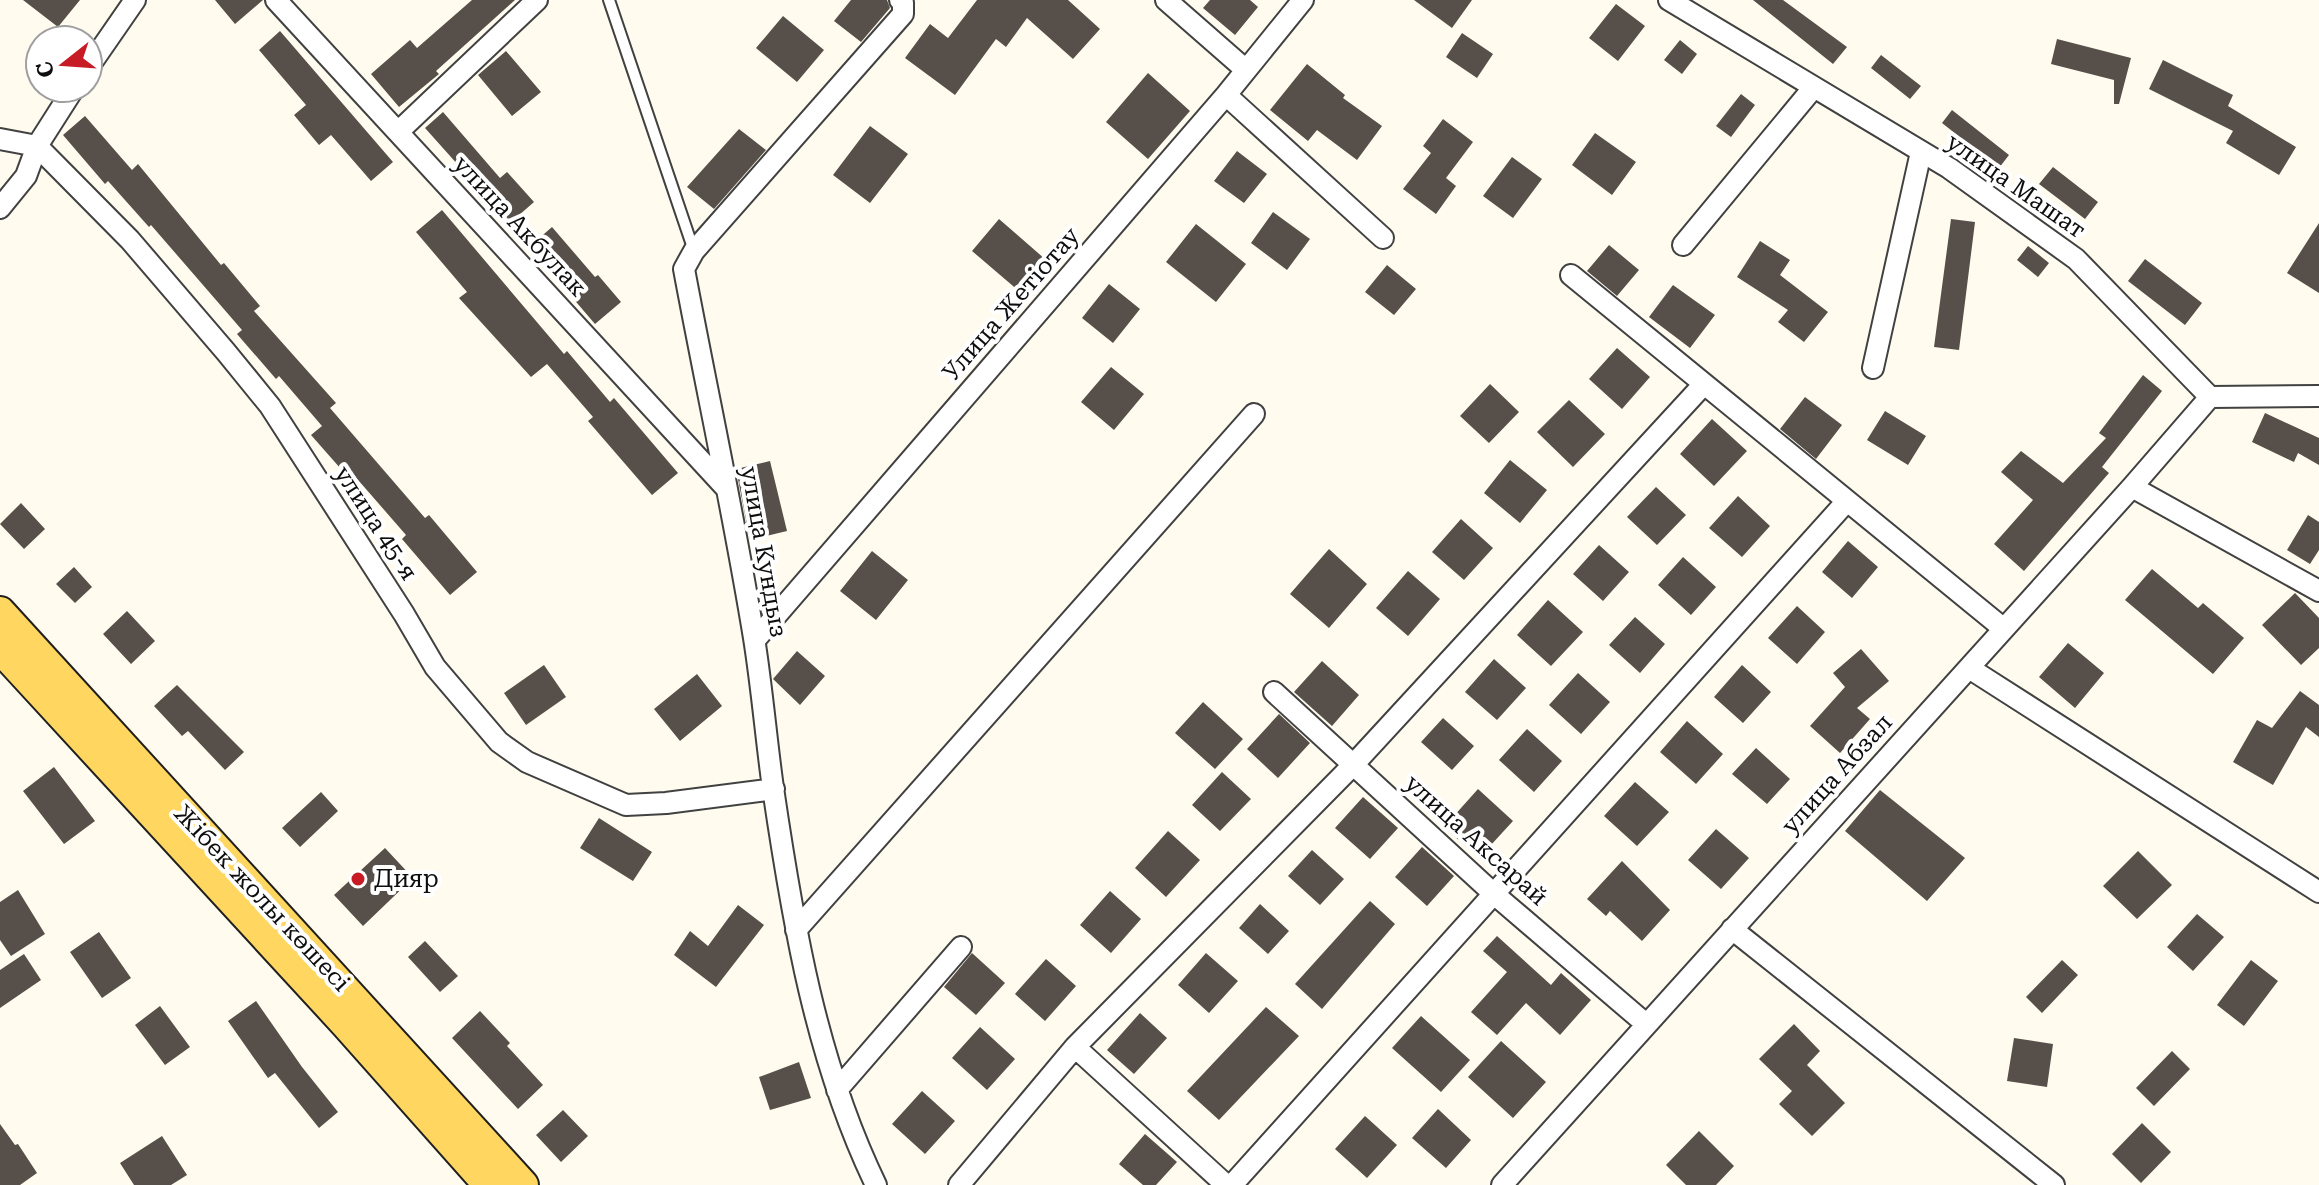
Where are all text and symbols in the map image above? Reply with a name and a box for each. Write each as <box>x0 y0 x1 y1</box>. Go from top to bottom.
north arrow <box>24 24 104 104</box>
text: С <box>31 59 60 81</box>
street label: улица Машат <box>1941 128 2091 244</box>
street label: улица Акбулак <box>448 150 592 302</box>
street label: Улица Жетіотау <box>937 221 1086 386</box>
street label: улица 45-я <box>329 461 423 585</box>
street label: улица Кундыз <box>735 464 793 640</box>
street label: улица Абзал <box>1776 708 1898 840</box>
street label: улица Аксарай <box>1399 769 1553 911</box>
street label: Жібек жолы көшесі <box>168 799 356 997</box>
place label: Дияр <box>374 865 439 893</box>
marker: Дияр <box>349 870 367 888</box>

